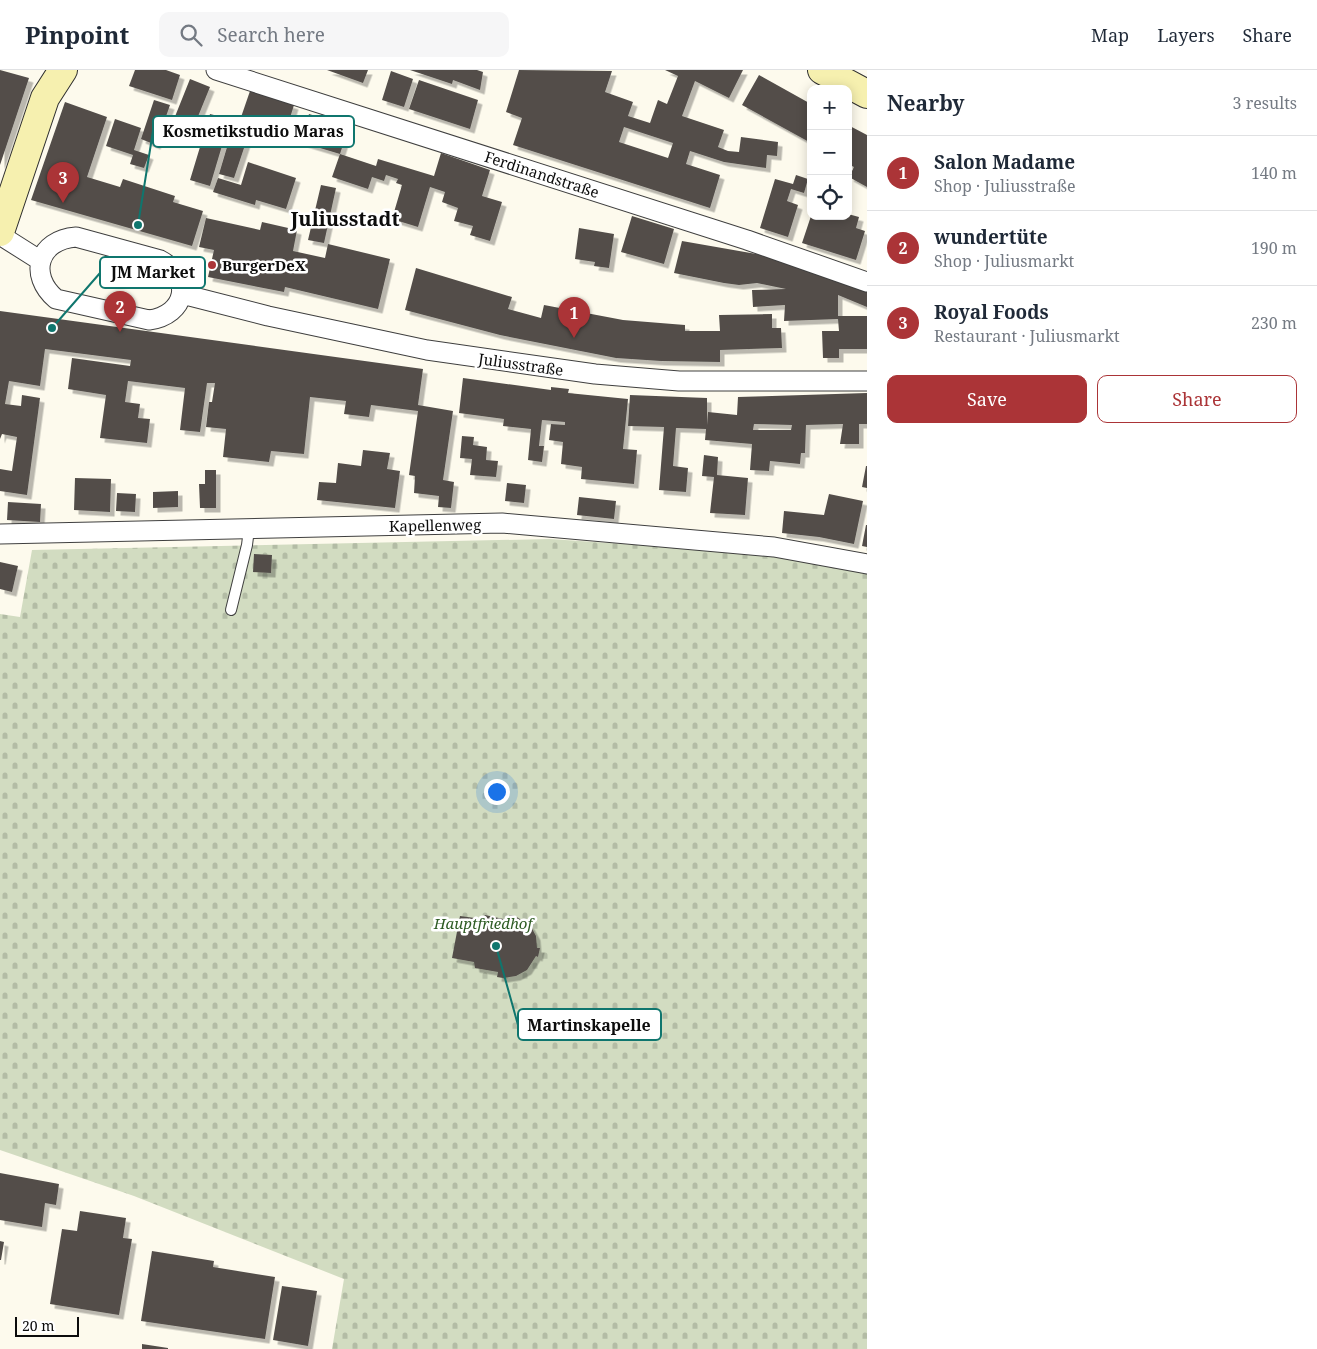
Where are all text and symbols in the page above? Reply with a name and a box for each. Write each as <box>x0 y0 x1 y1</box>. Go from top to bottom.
search box <box>159 12 509 57</box>
text: Pinpoint <box>25 18 129 51</box>
icon: search <box>177 21 205 49</box>
text: Search here <box>217 22 325 48</box>
text: Map <box>1091 23 1129 47</box>
text: Layers <box>1157 23 1215 47</box>
text: Share <box>1243 23 1292 47</box>
map controls <box>807 85 852 220</box>
button: + <box>807 85 852 130</box>
text: Nearby <box>887 89 965 117</box>
text: 3 results <box>1233 92 1297 114</box>
callout: Kosmetikstudio Maras <box>153 116 354 147</box>
text: Kosmetikstudio Maras <box>162 120 344 142</box>
button: − <box>807 130 852 175</box>
street label: Ferdinandstraße <box>482 146 602 202</box>
text: Salon Madame <box>934 149 1075 175</box>
pin: 3 <box>47 162 79 203</box>
text: 1 <box>898 162 908 184</box>
text: 140 m <box>1251 162 1297 184</box>
button: locate <box>807 175 852 220</box>
text: Shop · Juliusstraße <box>934 175 1076 197</box>
district label: Juliusstadt <box>289 205 400 232</box>
text: wundertüte <box>934 224 1048 250</box>
text: 2 <box>898 237 908 259</box>
text: 190 m <box>1251 237 1297 259</box>
text: Shop · Juliusmarkt <box>934 250 1074 272</box>
place label: BurgerDeX <box>222 255 306 275</box>
callout: JM Market <box>100 257 205 288</box>
marker: BurgerDeX <box>206 259 218 271</box>
text: JM Market <box>110 261 196 283</box>
pin: 2 <box>104 291 136 332</box>
pin: 1 <box>558 297 590 338</box>
text: Royal Foods <box>934 299 1049 325</box>
text: 3 <box>898 312 908 334</box>
text: 230 m <box>1251 312 1297 334</box>
text: Restaurant · Juliusmarkt <box>934 325 1120 347</box>
street label: Juliusstraße <box>476 348 565 380</box>
button: Save <box>887 375 1087 423</box>
button: Share <box>1097 375 1297 423</box>
street label: Kapellenweg <box>389 514 481 536</box>
your location <box>484 779 510 805</box>
park label: Hauptfriedhof <box>433 913 535 933</box>
callout: Martinskapelle <box>518 1009 661 1040</box>
text: Martinskapelle <box>527 1014 651 1036</box>
scale bar <box>15 1314 79 1337</box>
text: 20 m <box>22 1316 55 1335</box>

